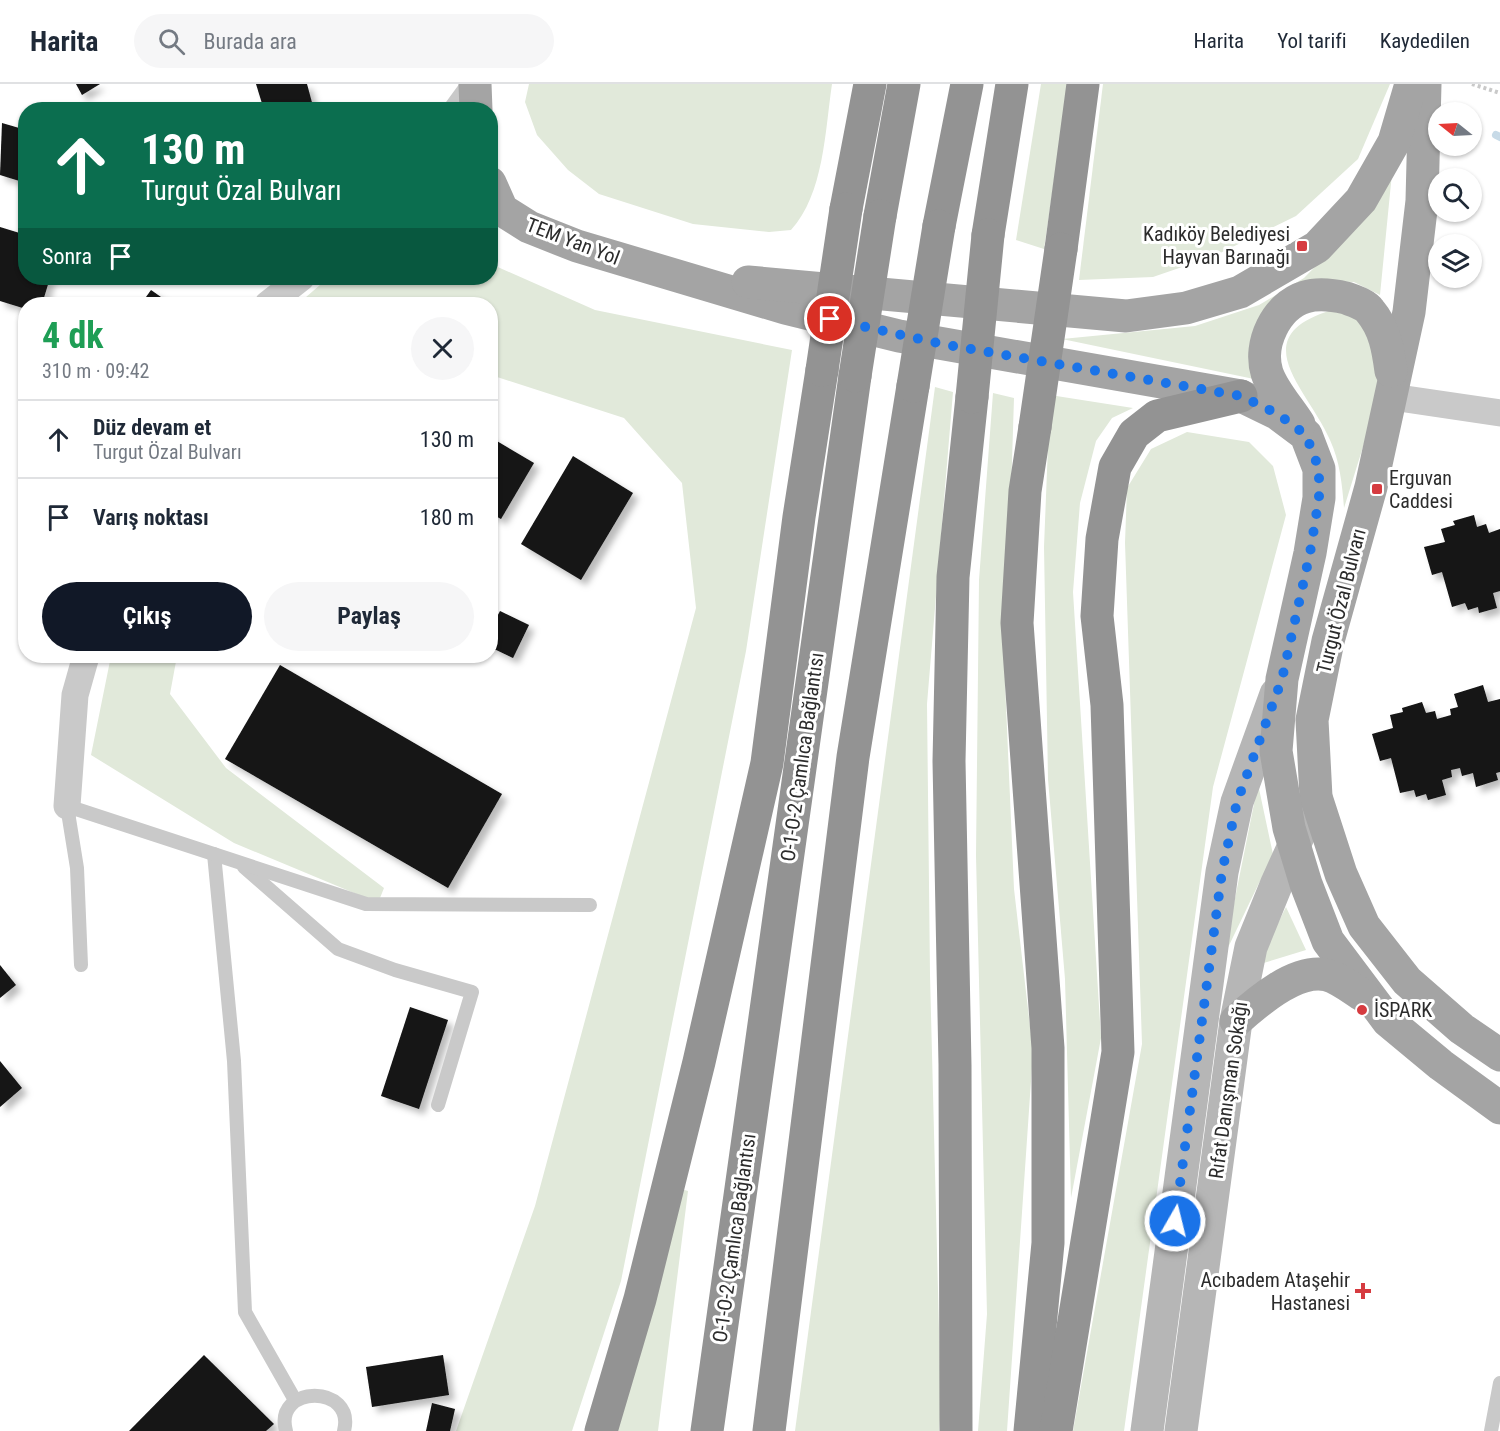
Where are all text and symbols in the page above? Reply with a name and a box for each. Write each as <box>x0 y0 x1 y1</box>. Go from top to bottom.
search box <box>134 14 554 68</box>
text: Harita <box>30 25 98 58</box>
icon: search <box>155 25 188 58</box>
text: Burada ara <box>203 29 297 54</box>
text: Harita <box>1194 29 1244 53</box>
text: Yol tarifi <box>1277 29 1347 53</box>
text: Kaydedilen <box>1380 29 1470 53</box>
north arrow <box>1428 102 1482 156</box>
map controls <box>1428 102 1482 288</box>
text: 130 m <box>141 125 246 174</box>
icon: ahead <box>42 126 120 204</box>
button: search <box>1428 168 1482 222</box>
text: Turgut Özal Bulvarı <box>141 175 342 207</box>
street label: TEM Yan Yol <box>523 212 623 270</box>
place label: Kadıköy Belediyesi Hayvan Barınağı <box>1143 222 1290 269</box>
button: layers <box>1428 234 1482 288</box>
marker: Kadıköy Belediyesi Hayvan Barınağı <box>1295 239 1309 253</box>
icon: arrive <box>104 240 137 273</box>
text: Sonra <box>42 244 92 269</box>
pin <box>804 293 855 344</box>
icon: arrive <box>813 302 846 335</box>
text: 4 dk <box>42 315 104 357</box>
button: close <box>411 317 474 380</box>
text: 310 m · 09:42 <box>42 359 149 383</box>
text: Düz devam et <box>93 415 211 440</box>
icon: ahead <box>42 423 75 456</box>
text: 130 m <box>420 427 474 452</box>
text: Turgut Özal Bulvarı <box>93 440 242 464</box>
place label: Erguvan Caddesi <box>1389 466 1453 513</box>
marker: Erguvan Caddesi <box>1370 482 1384 496</box>
icon: arrive <box>42 501 75 534</box>
text: Varış noktası <box>93 505 209 530</box>
text: 180 m <box>420 505 474 530</box>
street label: Turgut Özal Bulvarı <box>1311 526 1371 676</box>
button: Çıkış <box>42 582 252 651</box>
button: Paylaş <box>264 582 474 651</box>
street label: O-1-O-2 Çamlıca Bağlantısı <box>775 651 829 863</box>
place label: İSPARK <box>1374 998 1432 1022</box>
street label: Rıfat Danışman Sokağı <box>1204 1000 1252 1180</box>
marker: İSPARK <box>1355 1003 1369 1017</box>
street label: O-1-O-2 Çamlıca Bağlantısı <box>707 1132 761 1344</box>
position arrow <box>1143 1189 1207 1253</box>
place label: Acıbadem Ataşehir Hastanesi <box>1200 1268 1350 1315</box>
marker: Acıbadem Ataşehir Hastanesi <box>1354 1282 1372 1300</box>

